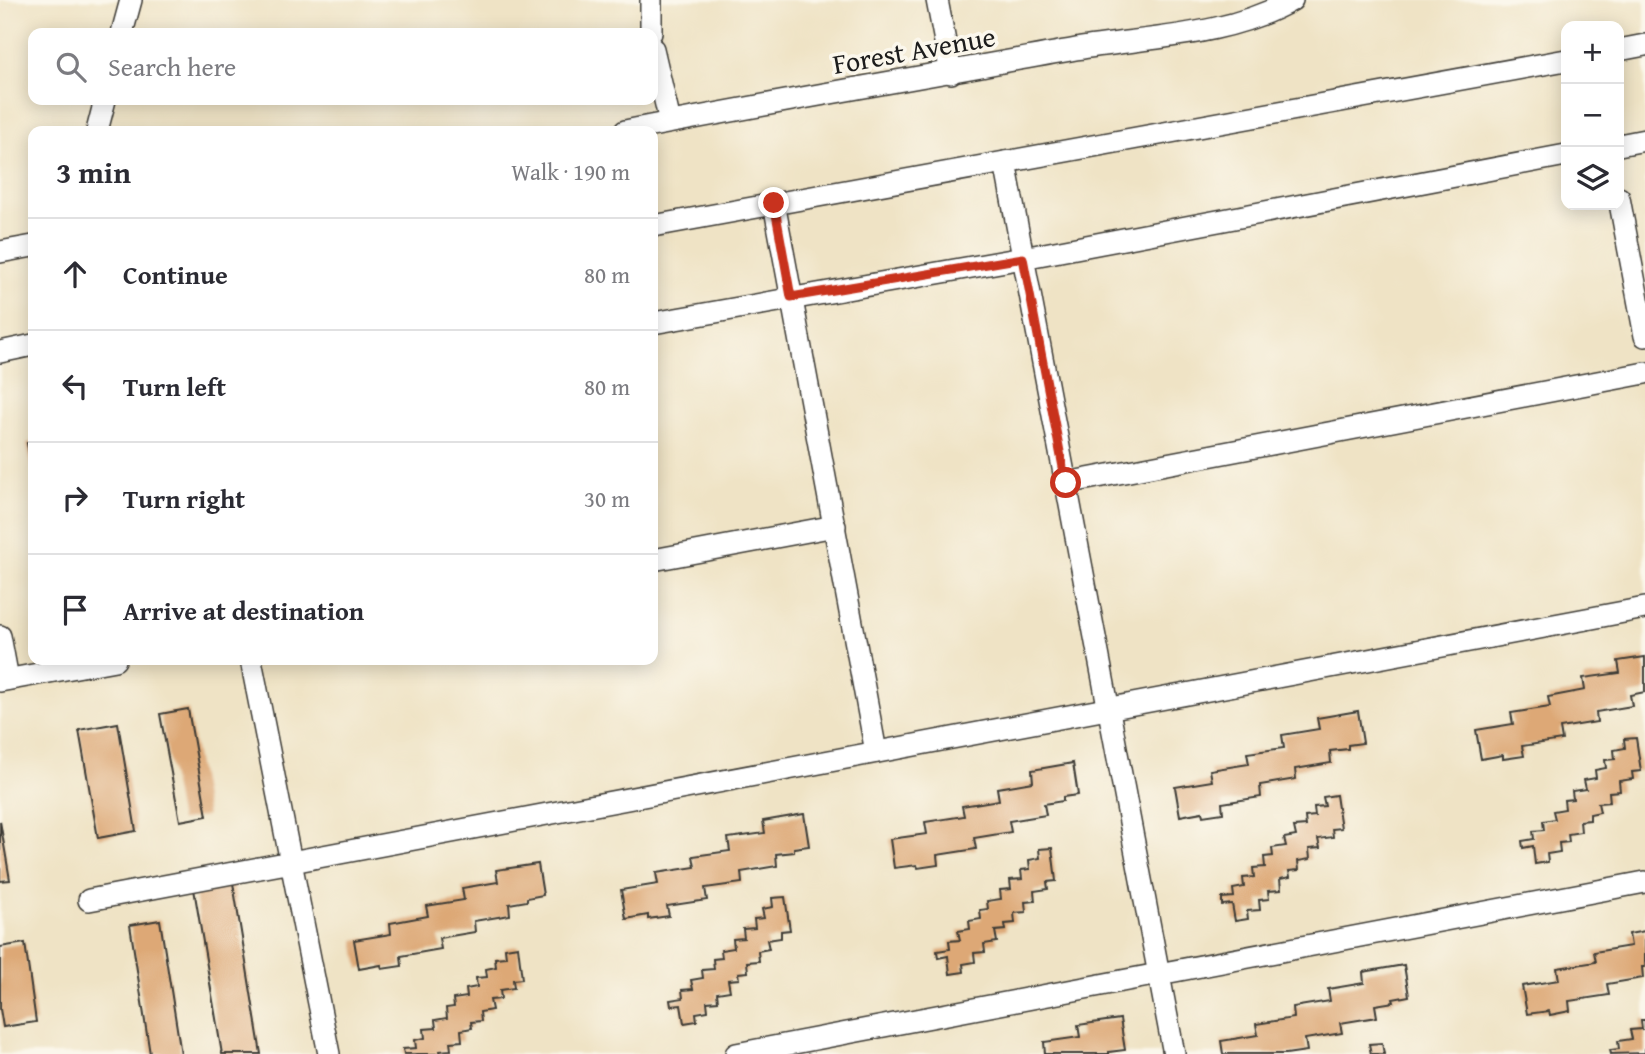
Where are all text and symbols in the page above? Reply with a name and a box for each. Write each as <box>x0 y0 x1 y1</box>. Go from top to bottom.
street label: Forest Avenue <box>829 15 998 84</box>
map controls <box>1561 21 1624 210</box>
button: + <box>1561 21 1624 84</box>
search box <box>28 28 658 105</box>
text: Search here <box>108 47 236 86</box>
icon: search <box>52 48 90 86</box>
button: − <box>1561 84 1624 147</box>
button: layers <box>1561 147 1624 210</box>
text: 3 min <box>56 150 131 194</box>
text: Walk · 190 m <box>511 155 630 188</box>
route end <box>758 187 789 218</box>
icon: ahead <box>56 255 94 293</box>
text: Continue <box>123 255 228 294</box>
text: 80 m <box>584 258 630 291</box>
icon: left <box>56 367 94 405</box>
text: Turn left <box>123 367 226 406</box>
text: 80 m <box>584 370 630 403</box>
route start <box>1050 467 1081 498</box>
icon: right <box>56 479 94 517</box>
text: Turn right <box>123 479 245 518</box>
text: 30 m <box>584 482 630 515</box>
icon: arrive <box>56 591 94 629</box>
text: Arrive at destination <box>123 591 364 630</box>

